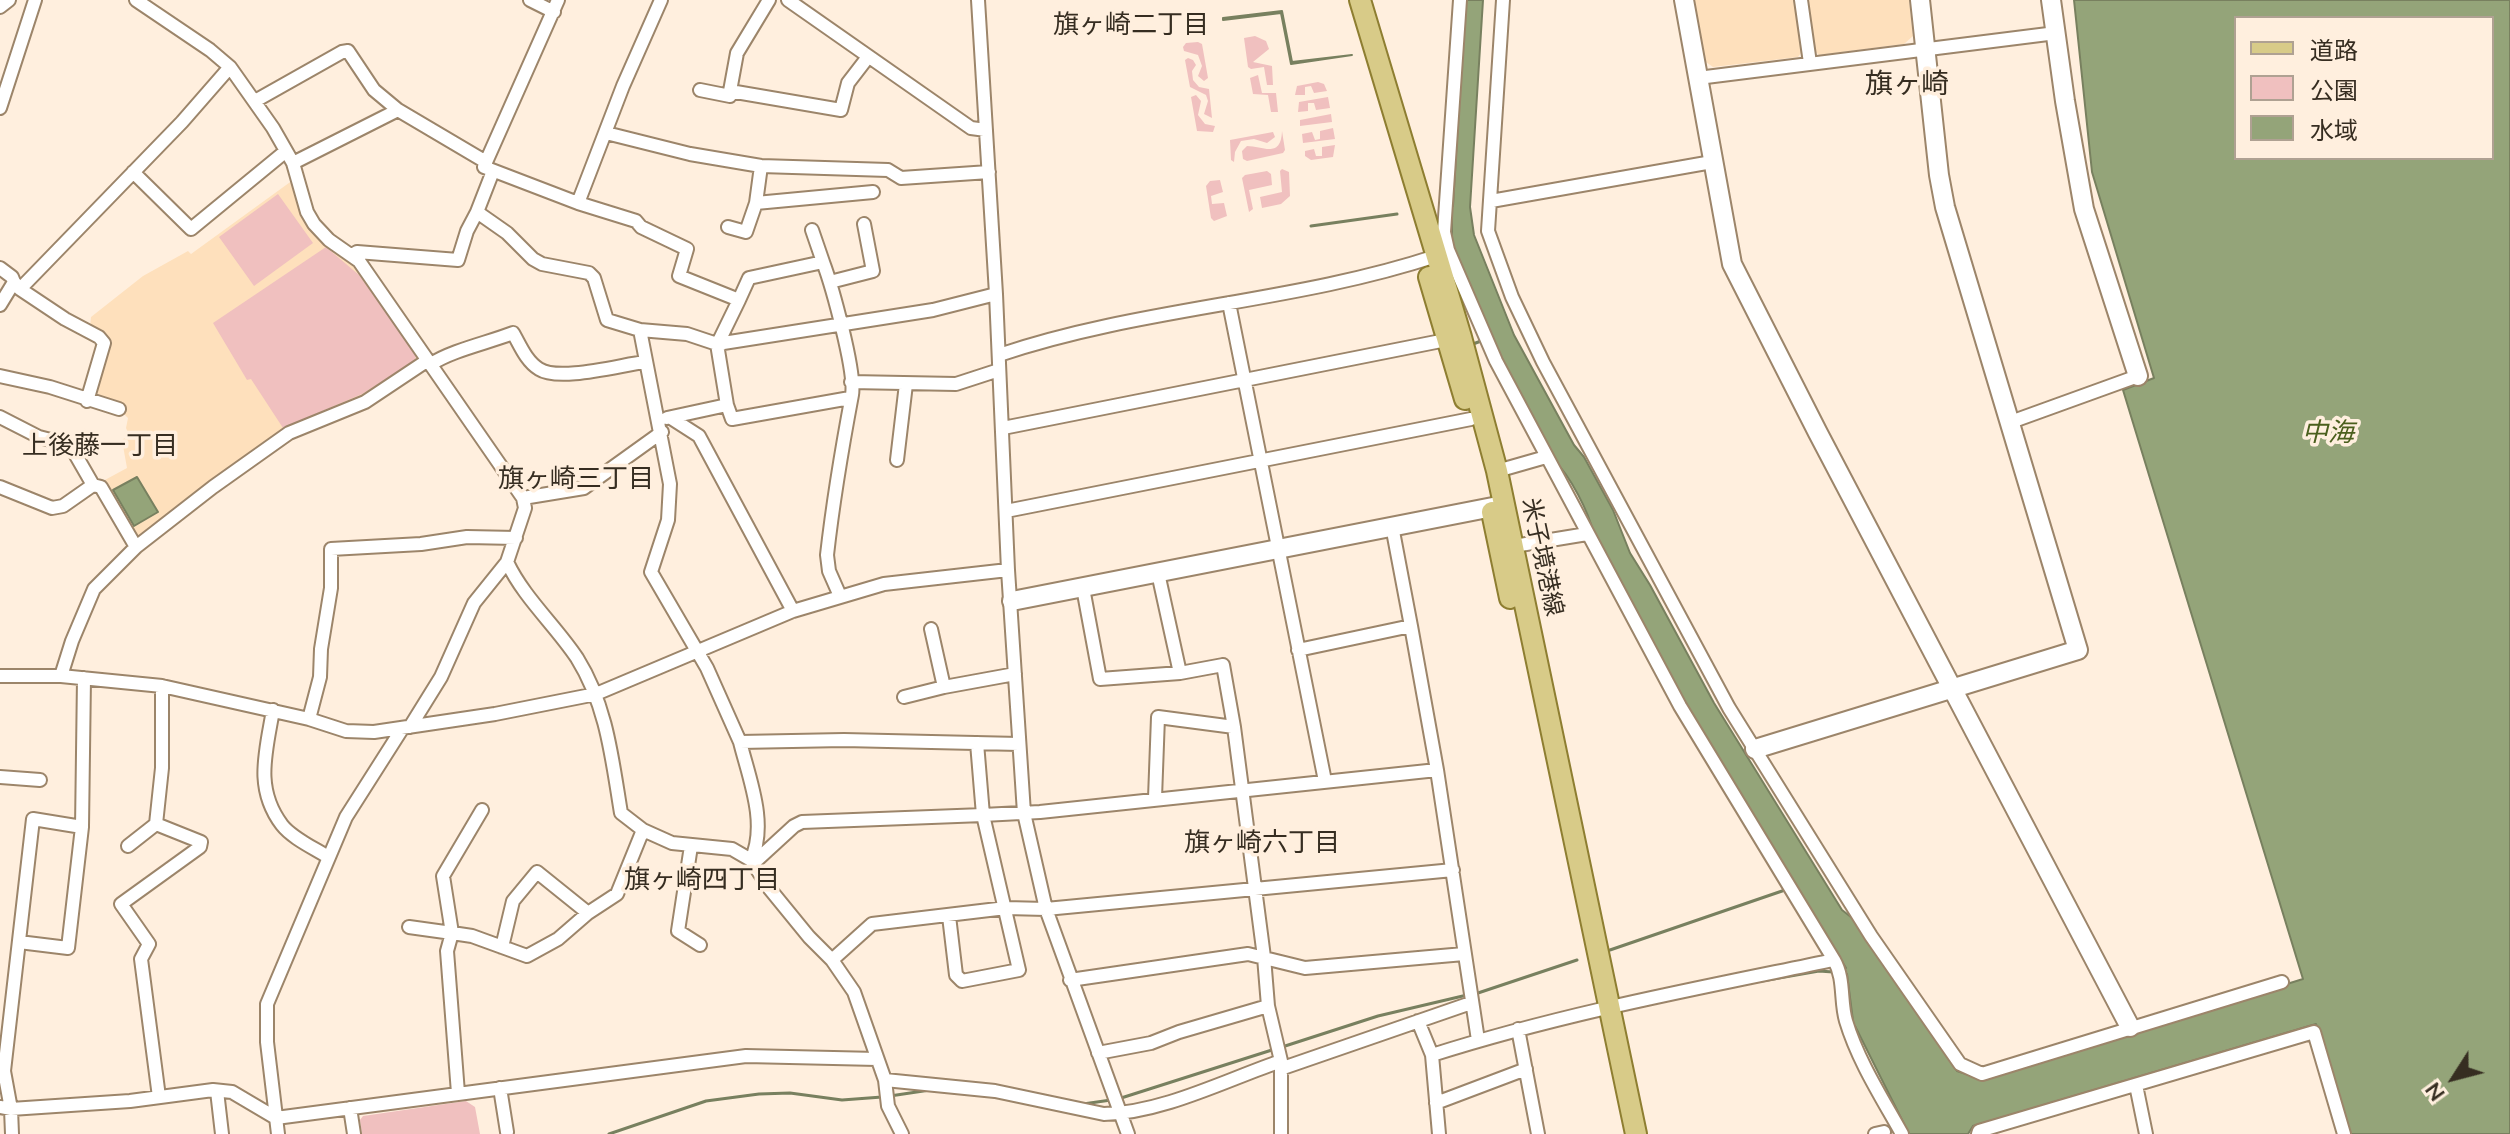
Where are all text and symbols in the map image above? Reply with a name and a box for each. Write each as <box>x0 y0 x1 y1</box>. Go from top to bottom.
district label: 旗ヶ崎二丁目 <box>1053 9 1209 41</box>
legend <box>2234 16 2494 160</box>
text: 道路 <box>2310 35 2358 65</box>
district label: 旗ヶ崎 <box>1865 68 1949 102</box>
text: 公園 <box>2310 75 2358 105</box>
text: 水域 <box>2310 115 2358 145</box>
water label: 中海 <box>2302 417 2354 449</box>
district label: 上後藤一丁目 <box>22 430 178 462</box>
district label: 旗ヶ崎三丁目 <box>498 463 654 495</box>
street label: 米子境港線 <box>1515 495 1569 619</box>
district label: 旗ヶ崎六丁目 <box>1184 827 1340 859</box>
district label: 旗ヶ崎四丁目 <box>624 864 780 896</box>
north arrow <box>2414 1038 2494 1118</box>
text: N <box>2418 1077 2451 1107</box>

